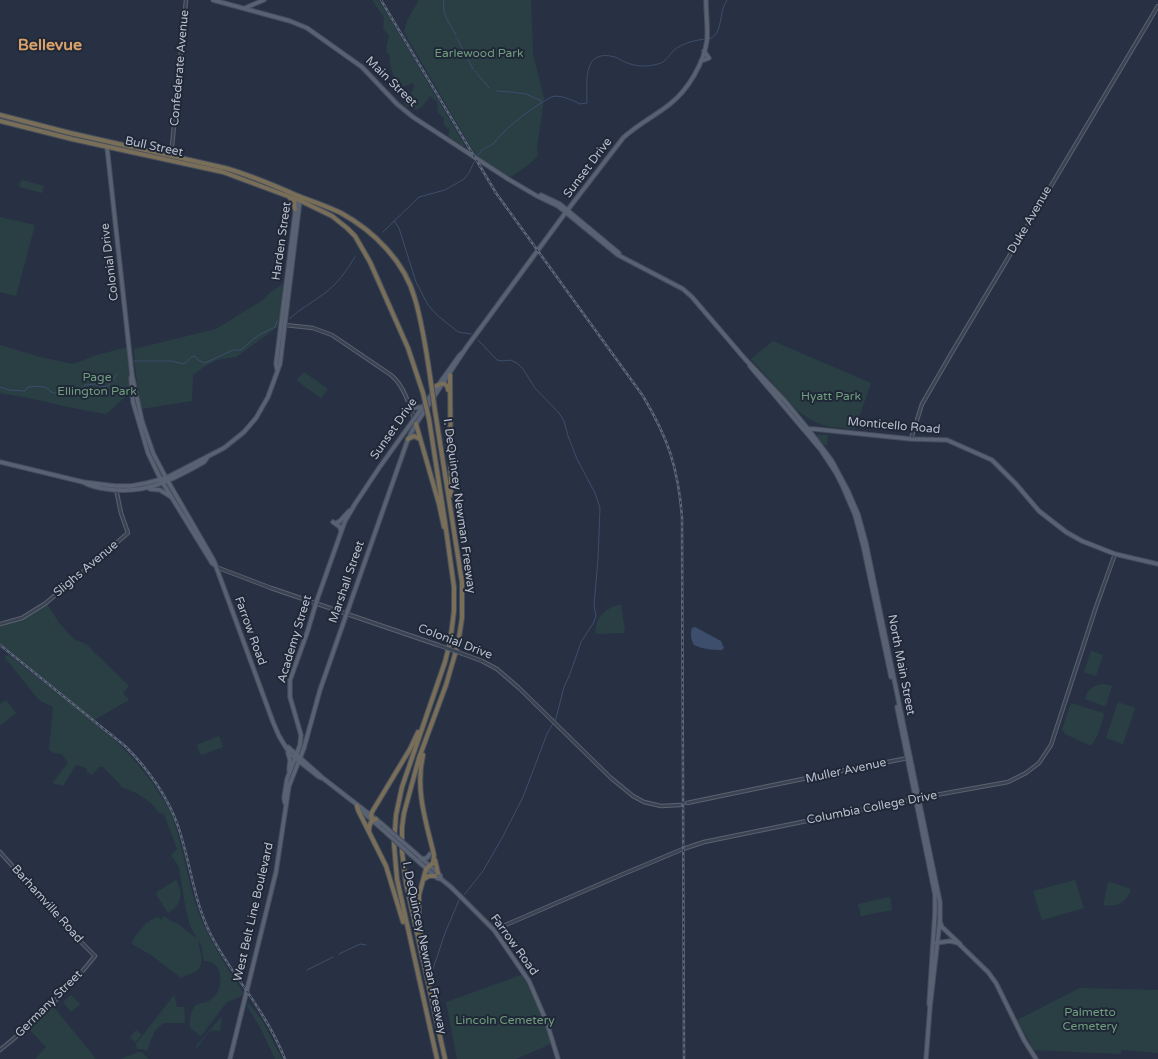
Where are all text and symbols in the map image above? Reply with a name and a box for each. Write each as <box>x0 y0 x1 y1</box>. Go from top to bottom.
street label: Confederate Avenue <box>168 9 192 127</box>
district label: Bellevue <box>18 36 82 56</box>
park label: Earlewood Park <box>435 47 523 61</box>
street label: Main Street <box>362 54 420 110</box>
street label: Bull Street <box>124 134 184 160</box>
street label: Sunset Drive <box>561 135 615 201</box>
street label: Duke Avenue <box>1005 184 1055 256</box>
street label: Harden Street <box>269 201 295 281</box>
street label: Colonial Drive <box>98 222 122 302</box>
park label: Page Ellington Park <box>57 371 137 399</box>
park label: Hyatt Park <box>801 390 861 404</box>
street label: Sunset Drive <box>368 395 420 463</box>
street label: Monticello Road <box>847 415 941 437</box>
street label: I. DeQuincey Newman Freeway <box>440 418 478 594</box>
street label: Slighs Avenue <box>51 538 121 600</box>
street label: Marshall Street <box>326 539 368 625</box>
street label: Academy Street <box>275 593 315 685</box>
street label: Farrow Road <box>231 595 269 667</box>
street label: North Main Street <box>884 613 918 717</box>
street label: Colonial Drive <box>416 621 494 663</box>
street label: Muller Avenue <box>804 755 888 787</box>
street label: Columbia College Drive <box>806 788 938 828</box>
street label: West Belt Line Boulevard <box>231 841 277 983</box>
street label: I. DeQuincey Newman Freeway <box>399 860 449 1036</box>
street label: Barhamville Road <box>8 862 86 946</box>
street label: Farrow Road <box>487 912 541 978</box>
street label: Germany Street <box>12 967 86 1041</box>
park label: Palmetto Cemetery <box>1062 1006 1118 1034</box>
park label: Lincoln Cemetery <box>455 1014 555 1028</box>

